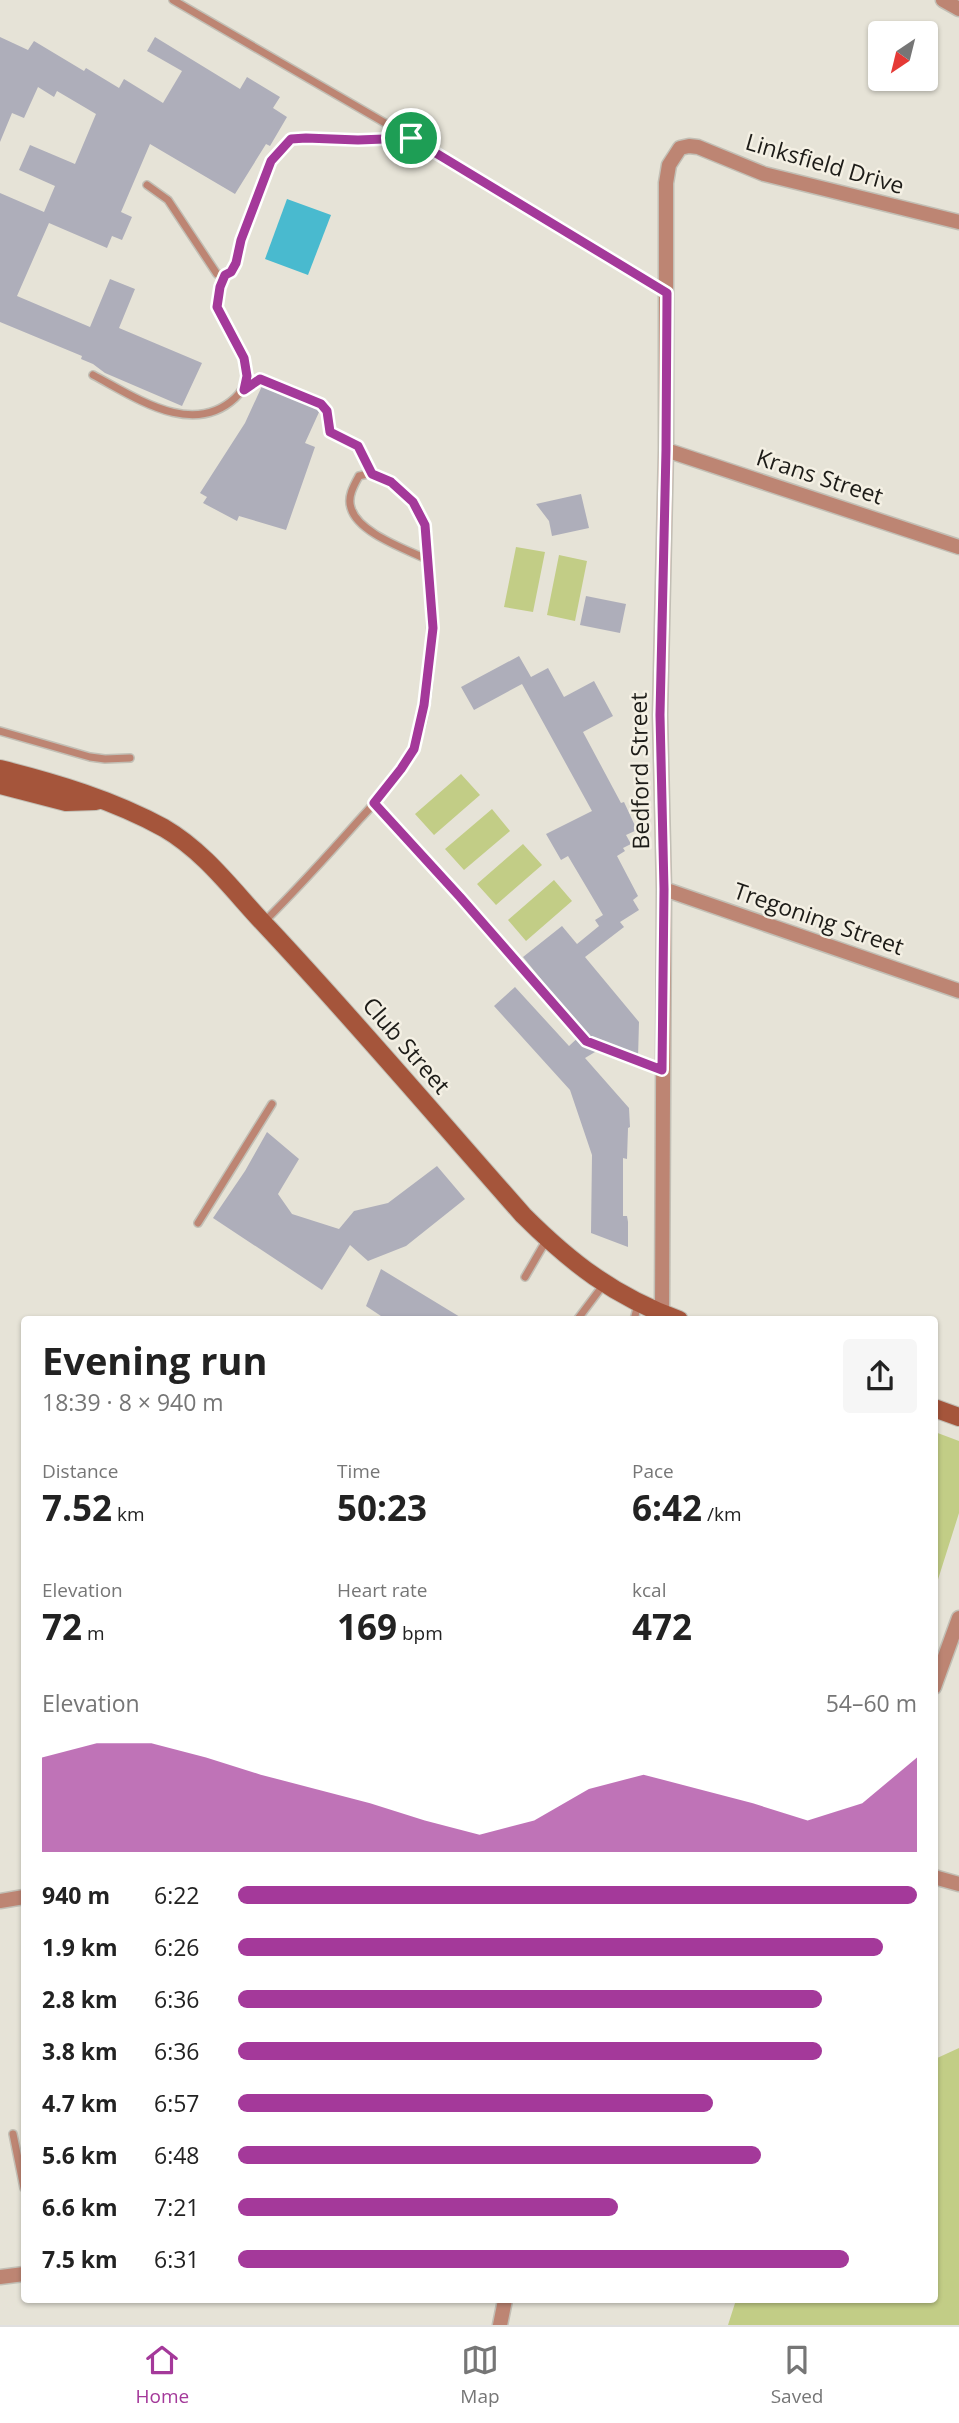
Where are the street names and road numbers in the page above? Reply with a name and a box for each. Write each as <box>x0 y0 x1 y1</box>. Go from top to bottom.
street label: Linksfield Drive <box>742 125 908 201</box>
street label: Krans Street <box>753 440 887 512</box>
street label: Bedford Street <box>622 692 656 850</box>
street label: Tregoning Street <box>730 874 908 962</box>
street label: Club Street <box>356 990 458 1100</box>

